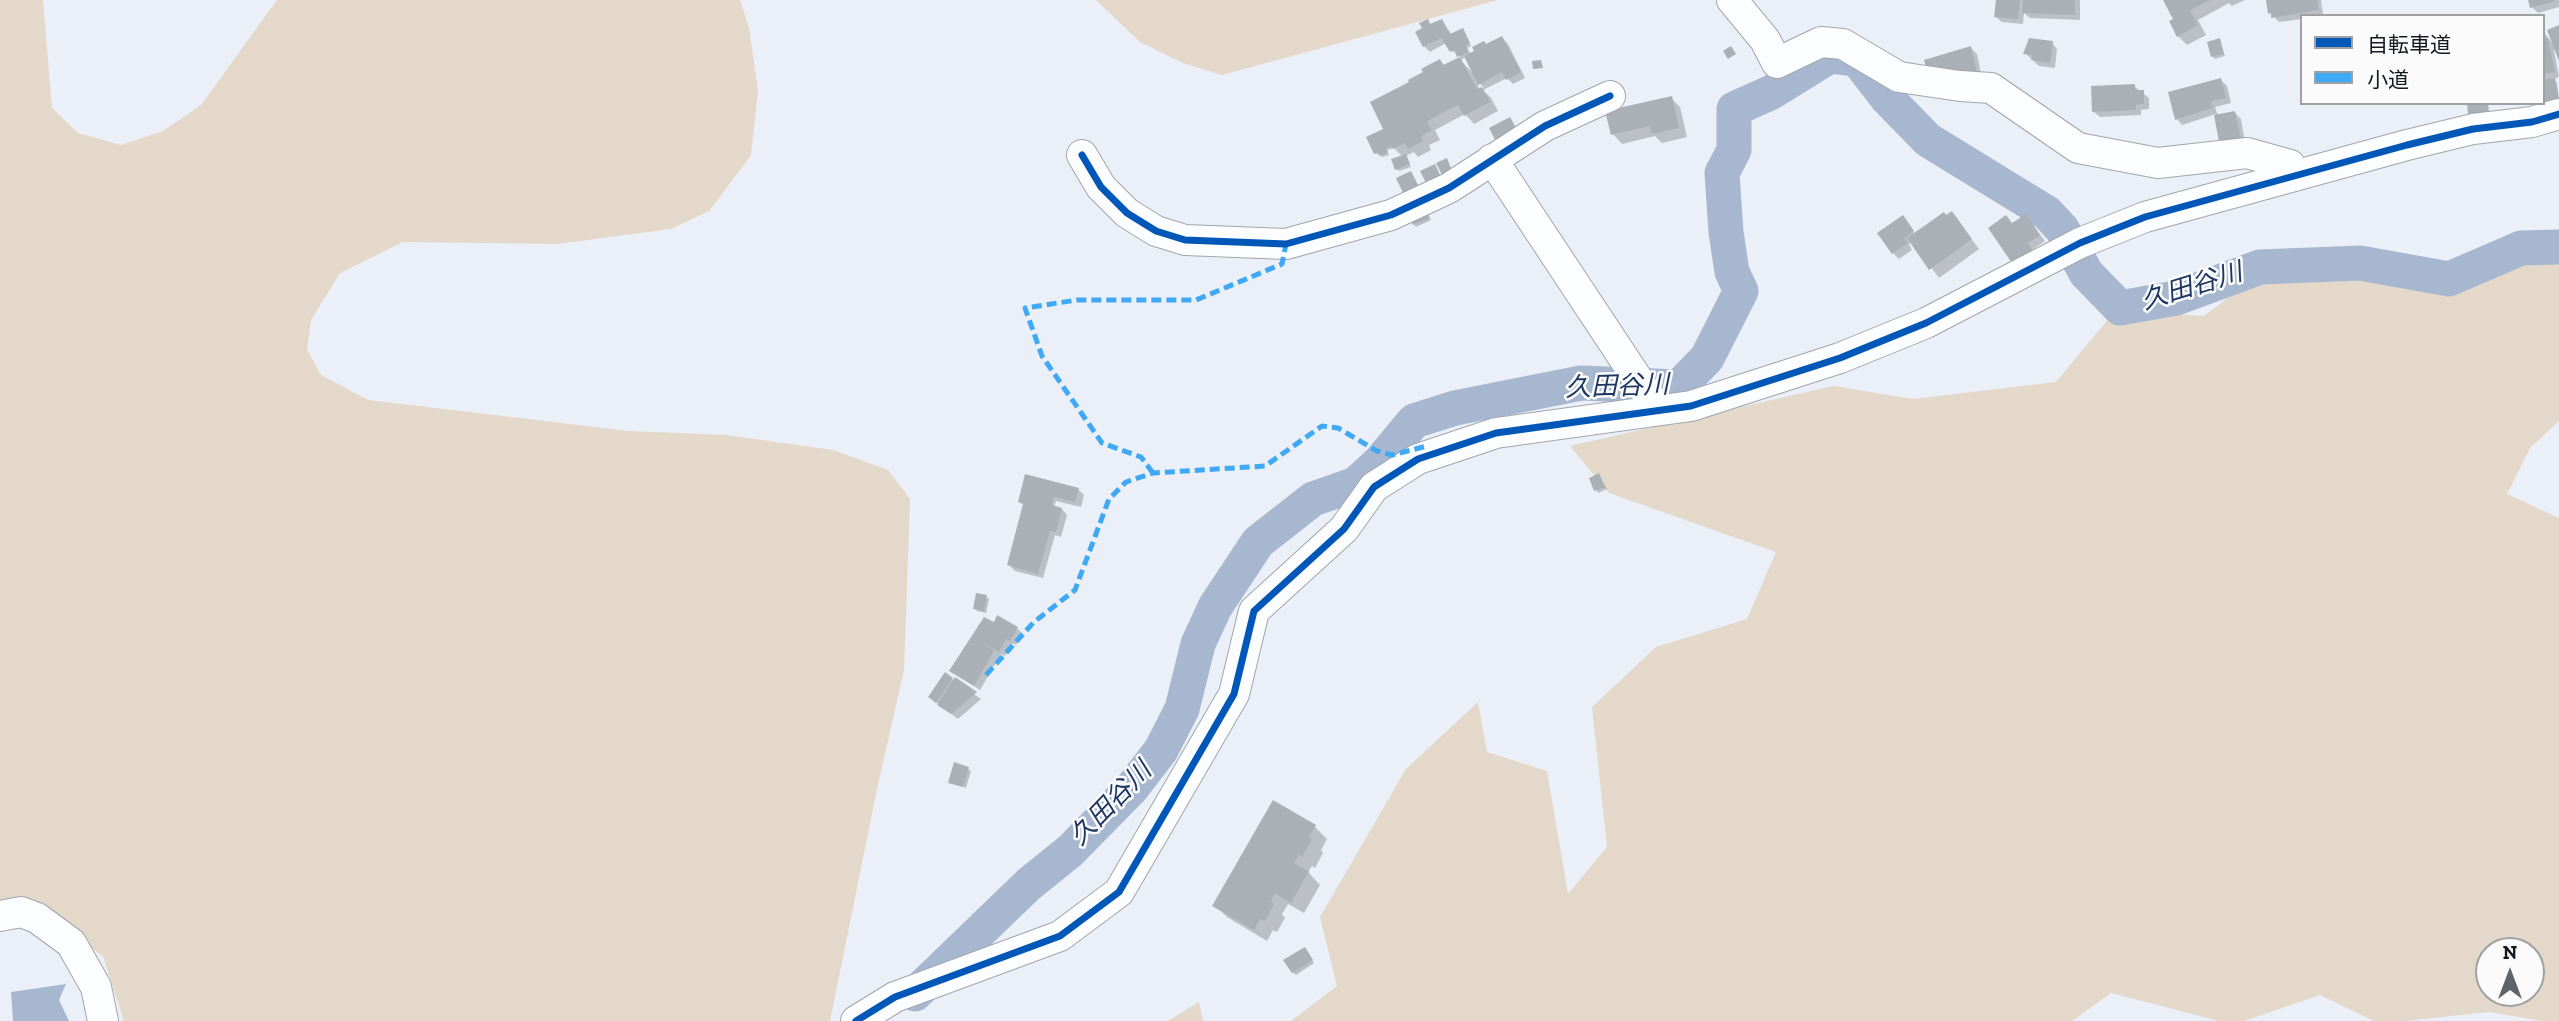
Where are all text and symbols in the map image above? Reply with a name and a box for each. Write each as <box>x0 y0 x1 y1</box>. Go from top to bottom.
legend <box>2300 14 2545 105</box>
text: 自転車道 <box>2367 32 2451 57</box>
text: 小道 <box>2367 67 2409 92</box>
water label: 久田谷川 <box>2138 257 2246 317</box>
water label: 久田谷川 <box>1564 370 1670 404</box>
water label: 久田谷川 <box>1064 756 1158 852</box>
north arrow <box>2475 937 2545 1007</box>
text: N <box>2503 941 2517 964</box>

